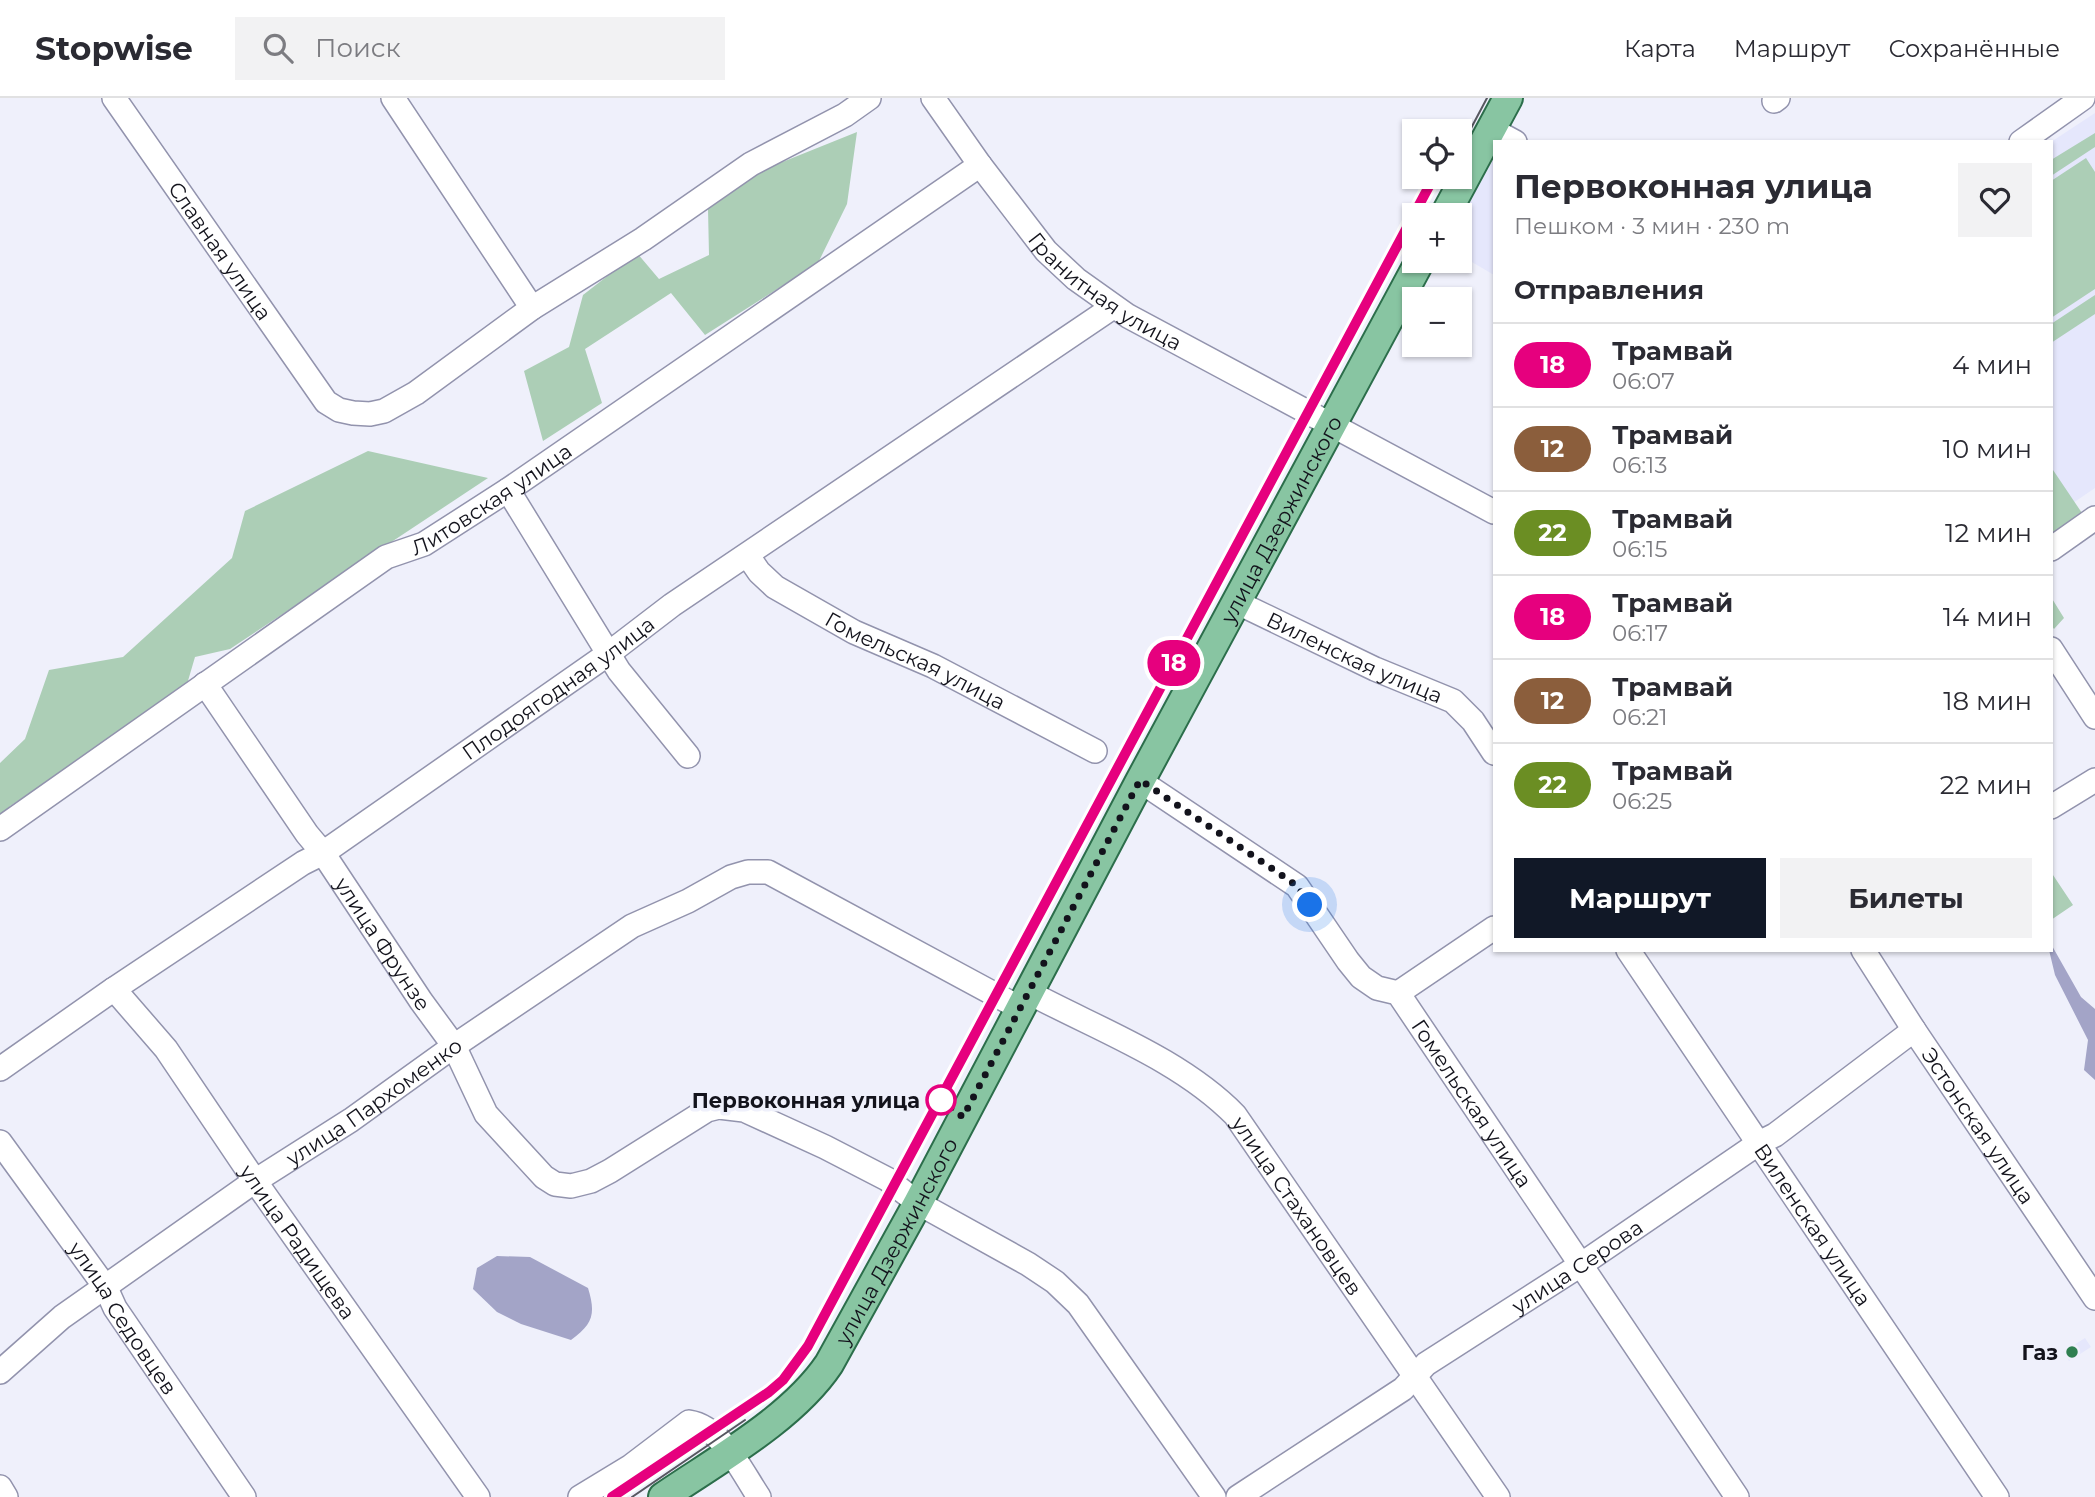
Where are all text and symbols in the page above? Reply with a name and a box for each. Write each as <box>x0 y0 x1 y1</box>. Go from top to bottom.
search box <box>235 17 725 80</box>
text: Stopwise <box>35 28 193 68</box>
icon: search <box>259 29 297 67</box>
text: Поиск <box>315 32 401 64</box>
text: Карта <box>1624 34 1696 63</box>
text: Маршрут <box>1734 34 1850 63</box>
text: Сохранённые <box>1888 34 2060 63</box>
map controls <box>1402 119 1472 357</box>
button: locate <box>1402 119 1472 189</box>
button: heart <box>1958 163 2032 237</box>
text: Первоконная улица <box>1514 166 1873 206</box>
street label: Славная улица <box>163 177 277 325</box>
button: + <box>1402 203 1472 273</box>
text: Пешком · 3 мин · 230 m <box>1514 212 1790 240</box>
street label: Гранитная улица <box>1023 227 1186 355</box>
text: Отправления <box>1514 274 1704 306</box>
button: − <box>1402 287 1472 357</box>
text: Трамвай <box>1612 335 1733 367</box>
text: 4 мин <box>1952 349 2032 381</box>
text: 18 <box>1540 350 1565 379</box>
text: 06:07 <box>1612 367 1675 395</box>
street label: улица Дзержинского <box>1214 411 1347 628</box>
text: Трамвай <box>1612 419 1733 451</box>
text: 10 мин <box>1943 433 2032 465</box>
text: 12 <box>1541 434 1564 463</box>
street label: Литовская улица <box>408 438 576 560</box>
text: 06:13 <box>1612 451 1667 479</box>
text: Трамвай <box>1612 503 1733 535</box>
text: 12 мин <box>1945 517 2032 549</box>
text: 22 <box>1538 518 1567 547</box>
text: 06:15 <box>1612 535 1667 563</box>
text: Трамвай <box>1612 587 1733 619</box>
text: 14 мин <box>1943 601 2032 633</box>
text: 18 <box>1540 602 1565 631</box>
street label: Гомельская улица <box>821 606 1010 714</box>
street label: Виленская улица <box>1263 606 1446 708</box>
street label: Плодоягодная улица <box>457 611 659 765</box>
text: 06:17 <box>1612 619 1668 647</box>
line badge: 18 <box>1142 640 1206 686</box>
text: 18 <box>1161 648 1187 677</box>
text: Трамвай <box>1612 671 1733 703</box>
text: 18 мин <box>1943 685 2032 717</box>
text: 12 <box>1541 686 1564 715</box>
text: 06:21 <box>1612 703 1667 731</box>
text: Трамвай <box>1612 755 1733 787</box>
text: 22 мин <box>1940 769 2032 801</box>
text: 22 <box>1538 770 1567 799</box>
text: 06:25 <box>1612 787 1672 815</box>
button: Маршрут <box>1514 858 1766 938</box>
button: Билеты <box>1780 858 2032 938</box>
street label: улица Фрунзе <box>329 872 436 1015</box>
your location <box>1292 887 1327 922</box>
street label: Гомельская улица <box>1407 1014 1538 1192</box>
street label: улица Пархоменко <box>280 1032 466 1171</box>
street label: Эстонская улица <box>1917 1042 2040 1208</box>
marker: Первоконная улица <box>926 1085 956 1115</box>
place label: Первоконная улица <box>692 1088 920 1113</box>
street label: улица Стахановцев <box>1227 1111 1368 1300</box>
street label: улица Дзержинского <box>829 1133 963 1350</box>
street label: Виленская улица <box>1749 1138 1877 1310</box>
street label: улица Радищева <box>234 1159 361 1324</box>
street label: улица Серова <box>1506 1214 1647 1319</box>
street label: улица Седовцев <box>63 1236 183 1399</box>
place label: Газ <box>2022 1340 2058 1365</box>
marker: Газ <box>2064 1344 2080 1360</box>

